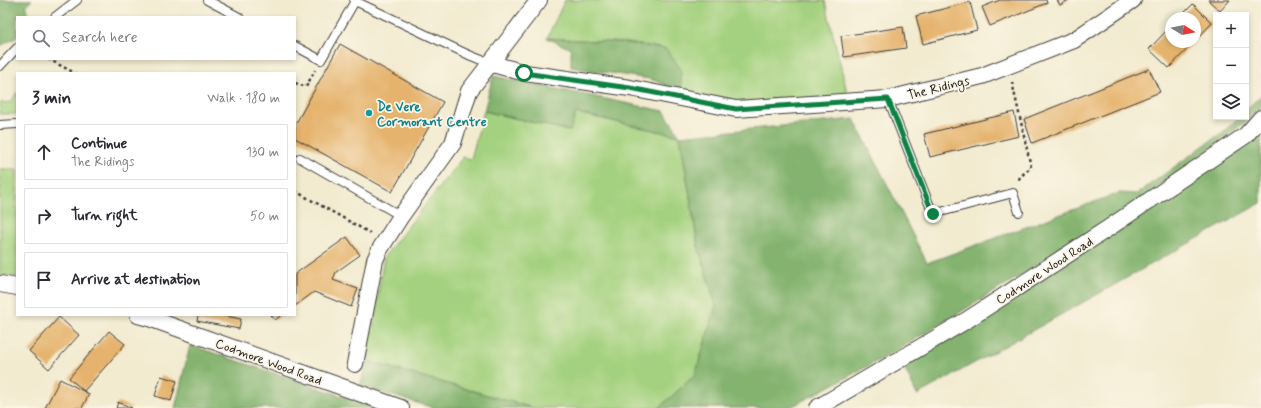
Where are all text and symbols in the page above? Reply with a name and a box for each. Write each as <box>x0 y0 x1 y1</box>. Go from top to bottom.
north arrow <box>1165 12 1201 48</box>
map controls <box>1213 12 1249 120</box>
button: + <box>1213 12 1249 48</box>
search box <box>16 16 296 60</box>
icon: search <box>30 27 52 49</box>
text: Search here <box>62 28 138 48</box>
button: − <box>1213 48 1249 84</box>
route start <box>515 64 533 82</box>
street label: The Ridings <box>906 72 972 105</box>
button: layers <box>1213 84 1249 120</box>
text: 3 min <box>32 87 71 109</box>
text: Walk · 180 m <box>207 90 280 107</box>
place label: De Vere Cormorant Centre <box>377 99 487 131</box>
marker: De Vere Cormorant Centre <box>364 108 374 118</box>
text: Continue <box>71 134 127 154</box>
icon: ahead <box>33 141 55 163</box>
text: 130 m <box>246 144 279 161</box>
text: The Ridings <box>71 154 134 171</box>
icon: right <box>33 205 55 227</box>
route end <box>924 205 942 223</box>
text: Turn right <box>71 206 138 226</box>
text: 50 m <box>250 208 279 225</box>
street label: Codmore Wood Road <box>993 234 1097 309</box>
icon: arrive <box>33 269 55 291</box>
text: Arrive at destination <box>71 270 200 290</box>
street label: Codmore Wood Road <box>213 335 324 390</box>

